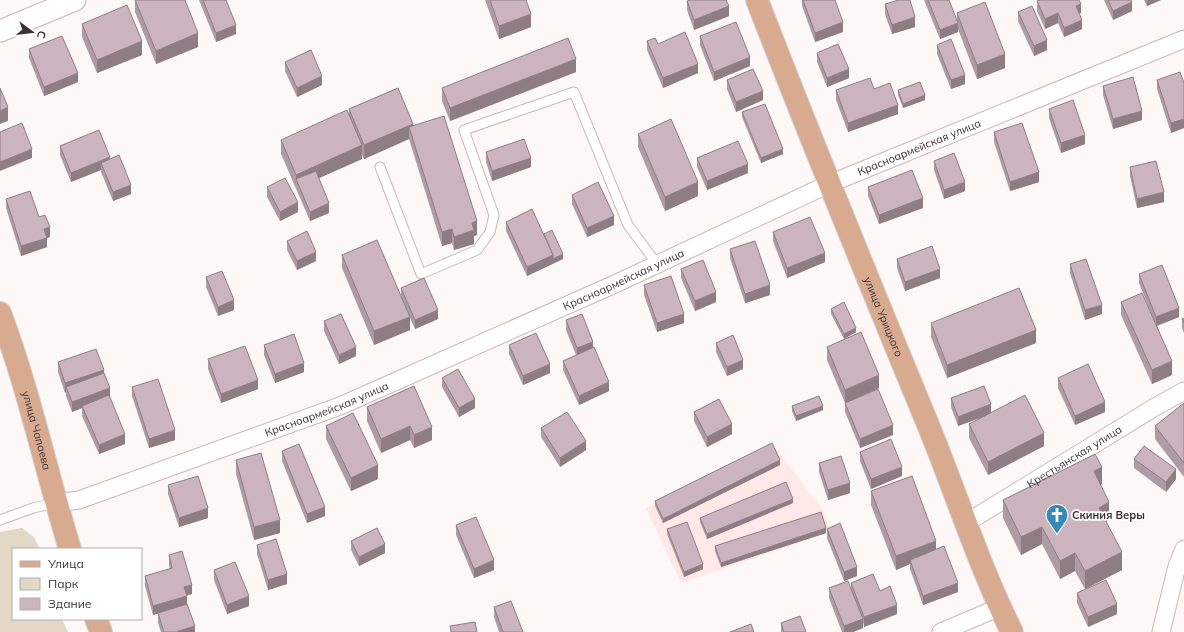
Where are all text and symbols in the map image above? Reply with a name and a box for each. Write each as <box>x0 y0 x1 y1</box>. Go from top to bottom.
north arrow <box>12 12 52 52</box>
text: С <box>34 29 49 40</box>
street label: Красноармейская улица <box>855 116 983 179</box>
street label: Красноармейская улица <box>561 246 686 313</box>
street label: улица Урицкого <box>861 275 906 359</box>
street label: Красноармейская улица <box>263 378 391 440</box>
street label: улица Чапаева <box>19 389 54 472</box>
street label: Крестьянская улица <box>1024 422 1124 491</box>
church icon: Скиния Веры <box>1044 502 1070 535</box>
place label: Скиния Веры <box>1072 508 1145 522</box>
legend <box>12 548 142 620</box>
text: Улица <box>47 556 84 571</box>
text: Парк <box>48 576 79 591</box>
text: Здание <box>48 596 92 611</box>

